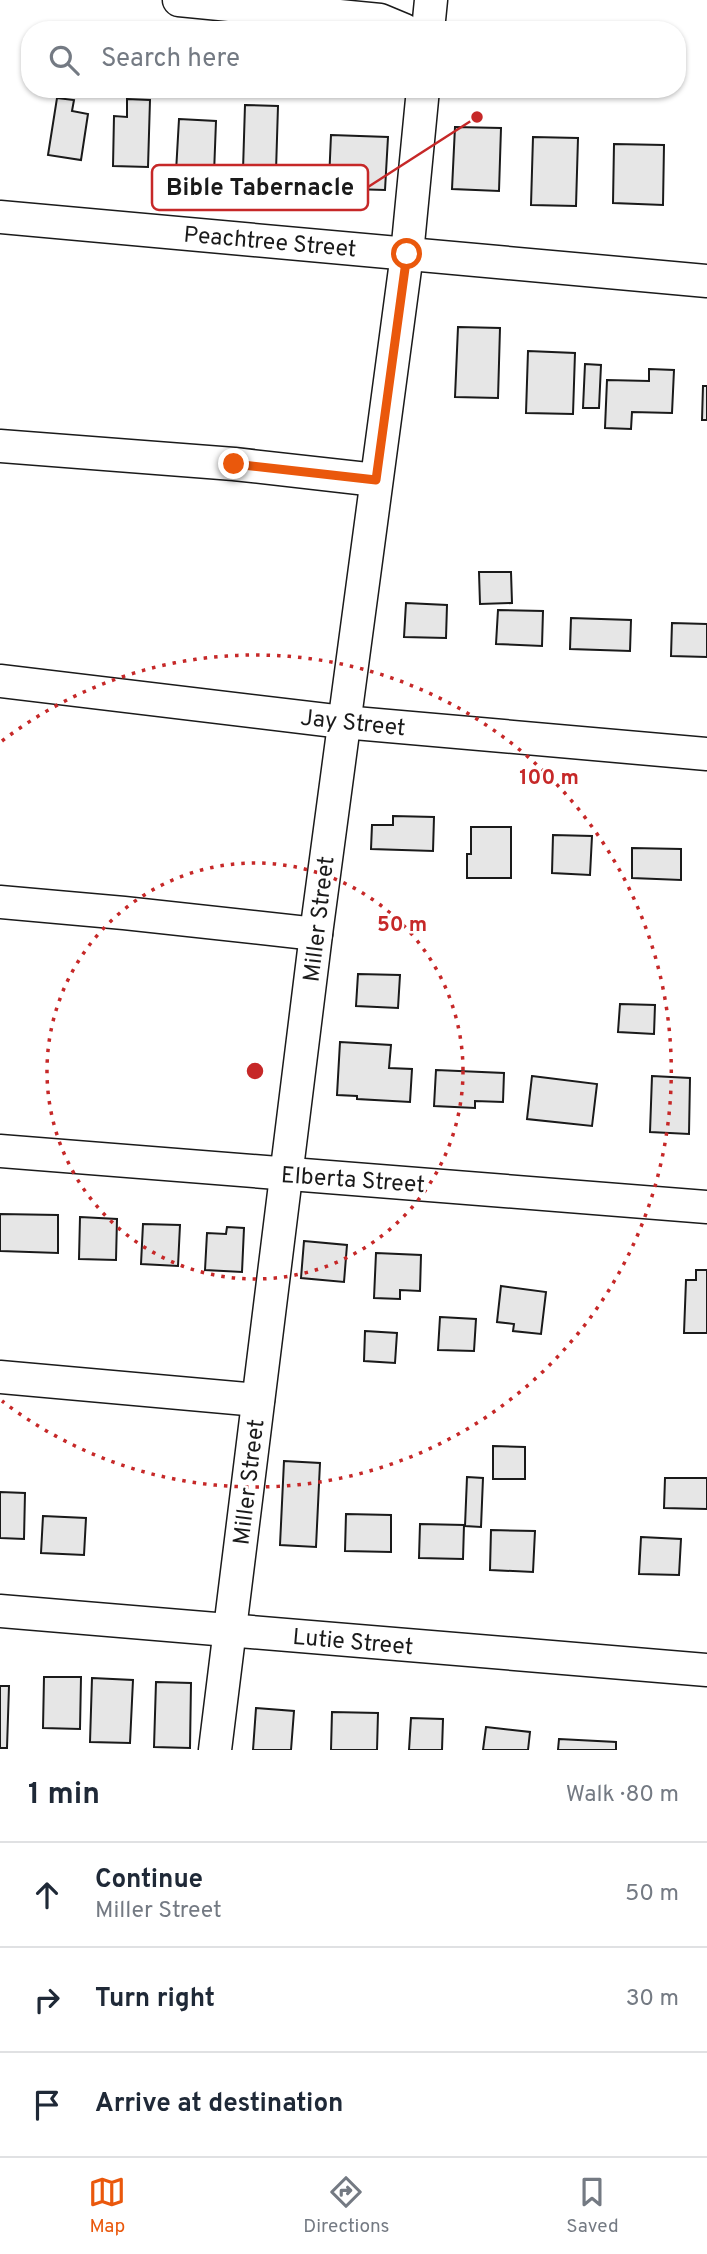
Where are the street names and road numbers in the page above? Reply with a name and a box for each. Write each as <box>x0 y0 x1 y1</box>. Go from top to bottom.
street label: Peachtree Street <box>182 221 357 265</box>
street label: Jay Street <box>299 705 407 744</box>
street label: Miller Street <box>298 855 343 984</box>
street label: Elberta Street <box>280 1162 426 1201</box>
street label: Miller Street <box>228 1418 273 1547</box>
street label: Lutie Street <box>291 1624 414 1663</box>

